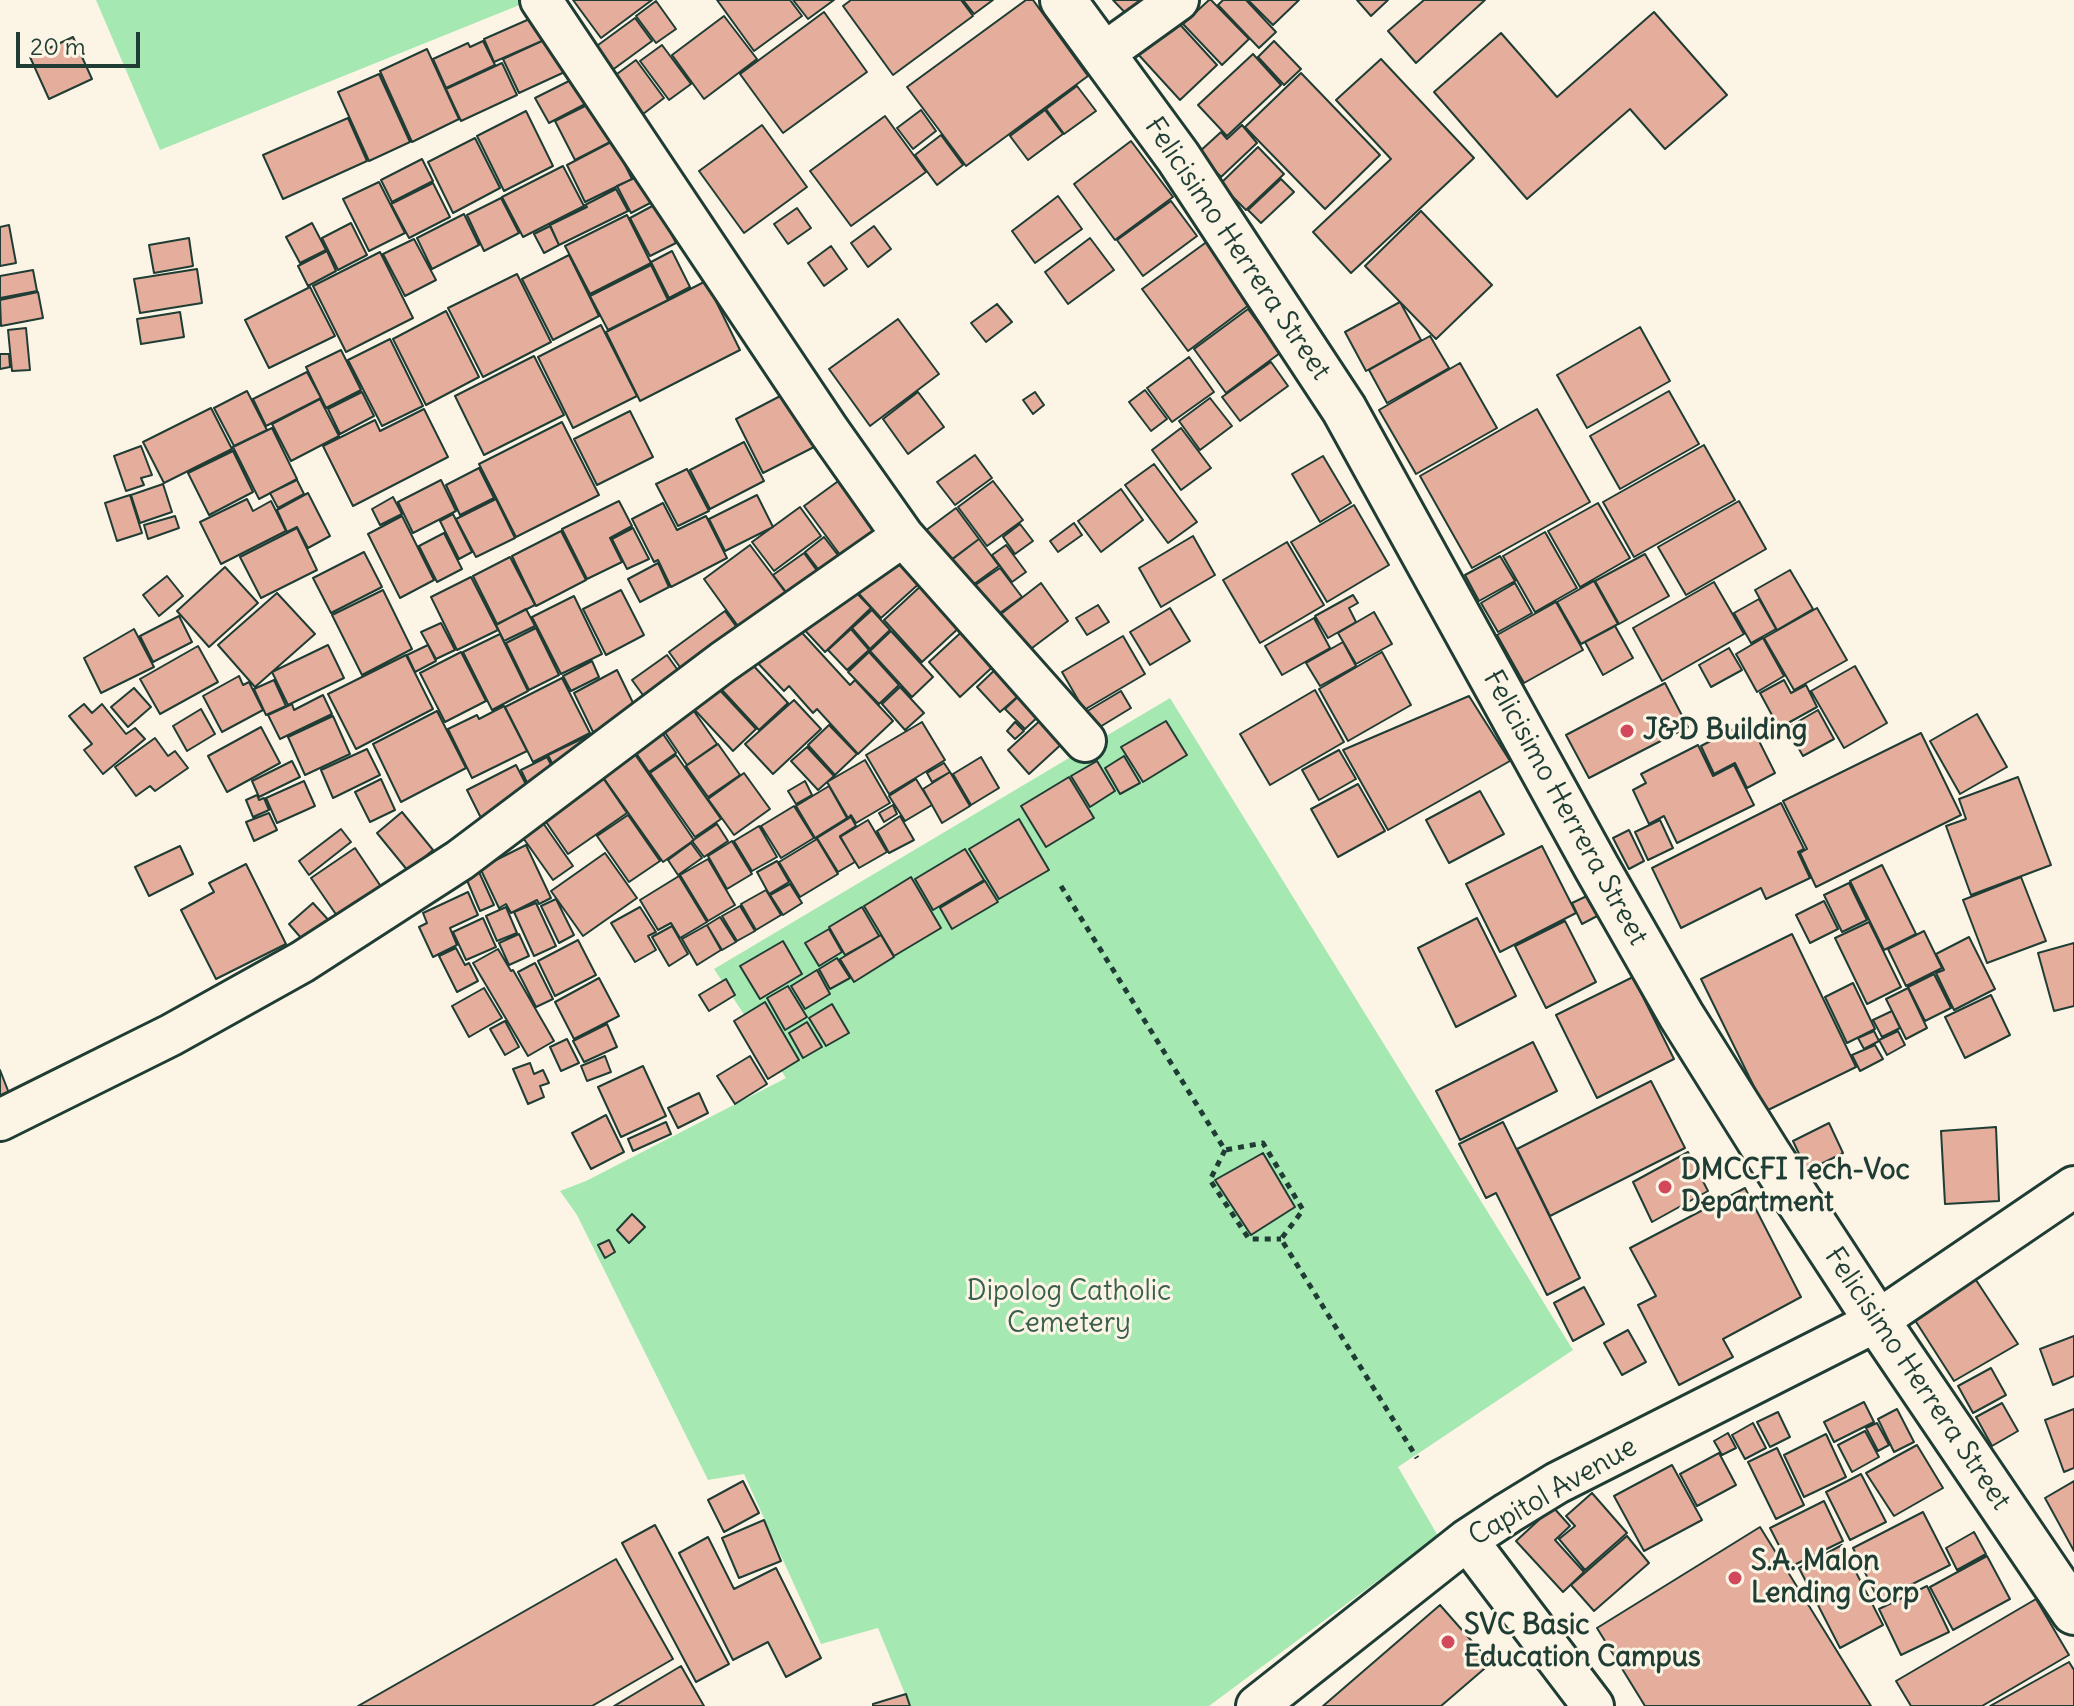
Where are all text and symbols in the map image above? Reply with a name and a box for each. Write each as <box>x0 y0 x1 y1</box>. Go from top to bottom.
scale bar <box>20 16 144 66</box>
text: 20 m <box>30 31 86 61</box>
street label: Felicisimo Herrera Street <box>1137 112 1337 386</box>
street label: Felicisimo Herrera Street <box>1475 665 1655 951</box>
place label: J&D Building <box>1643 714 1807 748</box>
marker: J&D Building <box>1618 722 1636 740</box>
place label: DMCCFI Tech-Voc Department <box>1681 1154 1910 1220</box>
marker: DMCCFI Tech-Voc Department <box>1656 1178 1674 1196</box>
street label: Felicisimo Herrera Street <box>1817 1242 2017 1516</box>
park label: Dipolog Catholic Cemetery <box>967 1275 1171 1341</box>
street label: Capitol Avenue <box>1463 1430 1643 1554</box>
place label: S.A. Malon Lending Corp <box>1751 1545 1919 1611</box>
marker: S.A. Malon Lending Corp <box>1726 1569 1744 1587</box>
place label: SVC Basic Education Campus <box>1464 1609 1701 1675</box>
marker: SVC Basic Education Campus <box>1439 1633 1457 1651</box>

